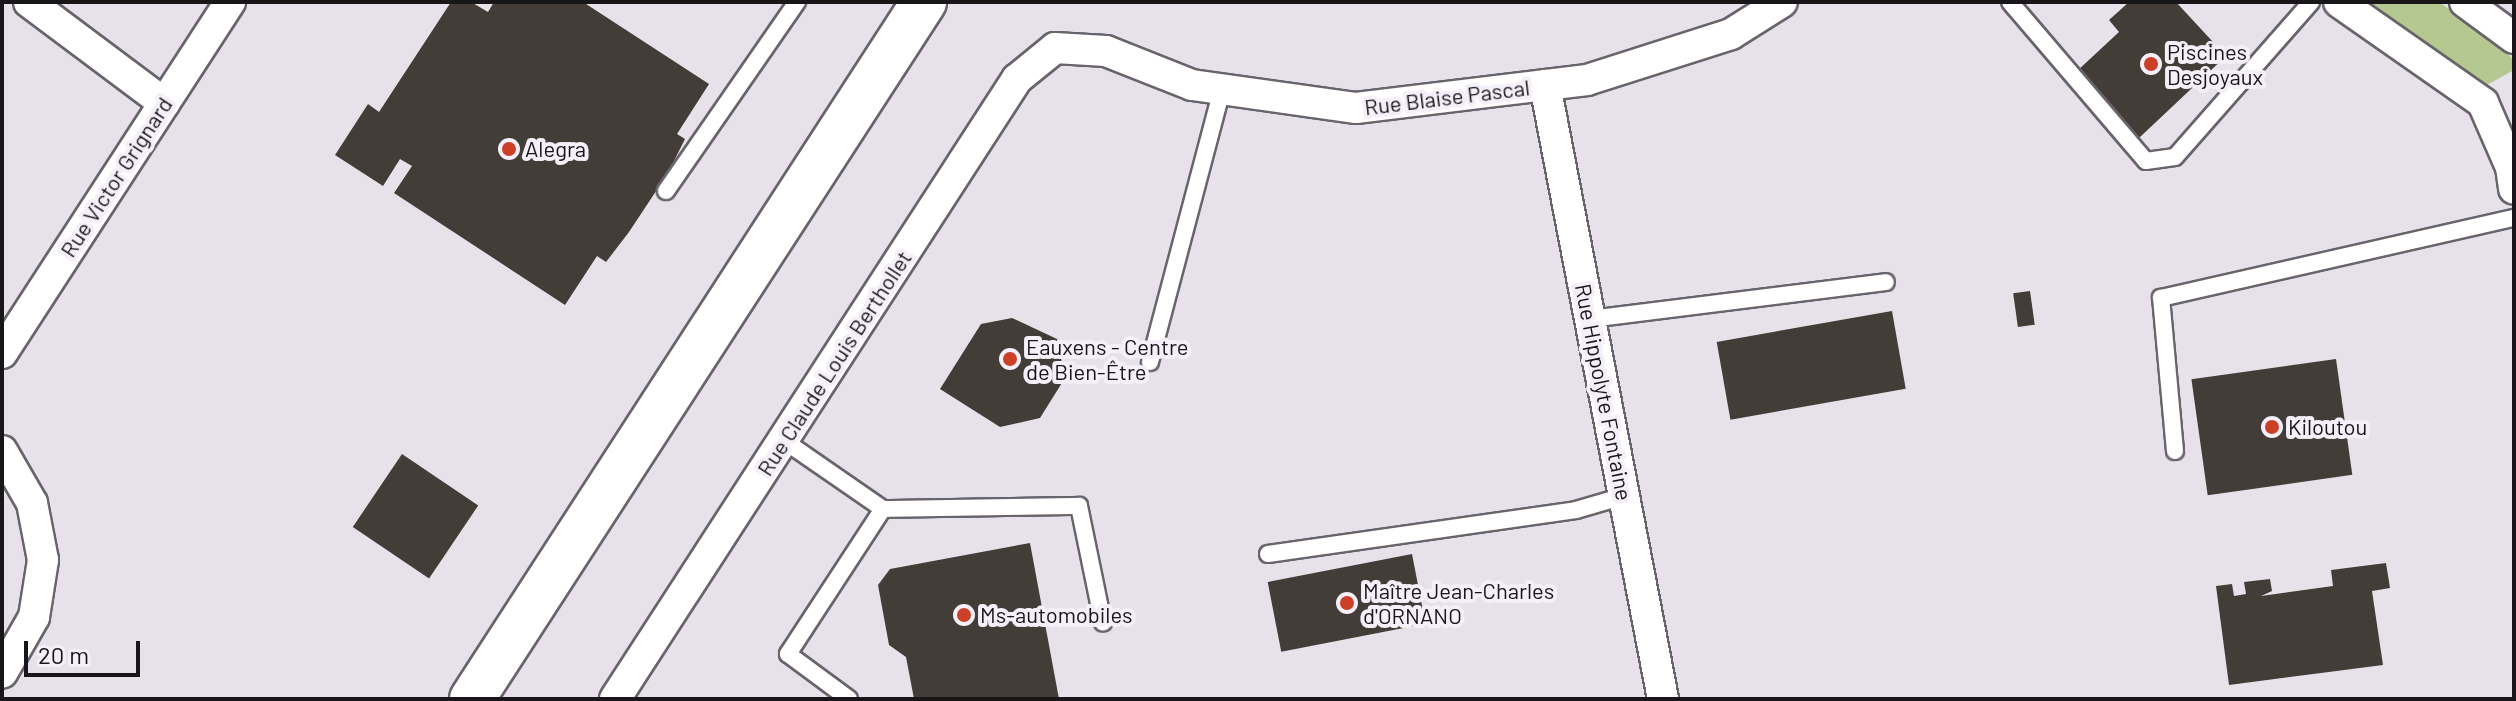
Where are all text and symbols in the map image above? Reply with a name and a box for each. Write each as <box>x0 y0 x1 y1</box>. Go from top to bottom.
place label: Piscines Desjoyaux <box>2167 38 2263 90</box>
marker: Piscines Desjoyaux <box>2142 55 2160 73</box>
street label: Rue Blaise Pascal <box>1363 74 1531 120</box>
street label: Rue Victor Grignard <box>54 92 178 262</box>
place label: Alegra <box>525 136 586 162</box>
marker: Alegra <box>500 140 518 158</box>
street label: Rue Claude Louis Berthollet <box>751 245 917 481</box>
street label: Rue Hippolyte Fontaine <box>1570 281 1638 503</box>
place label: Eauxens - Centre de Bien-Être <box>1026 333 1189 384</box>
marker: Eauxens - Centre de Bien-Être <box>1001 350 1019 368</box>
place label: Kiloutou <box>2288 414 2367 440</box>
marker: Kiloutou <box>2263 418 2281 436</box>
place label: Maître Jean-Charles d'ORNANO <box>1363 577 1554 628</box>
marker: Maître Jean-Charles d'ORNANO <box>1338 594 1356 612</box>
place label: Ms-automobiles <box>980 602 1133 628</box>
marker: Ms-automobiles <box>955 606 973 624</box>
scale bar <box>28 625 144 675</box>
text: 20 m <box>38 640 89 669</box>

